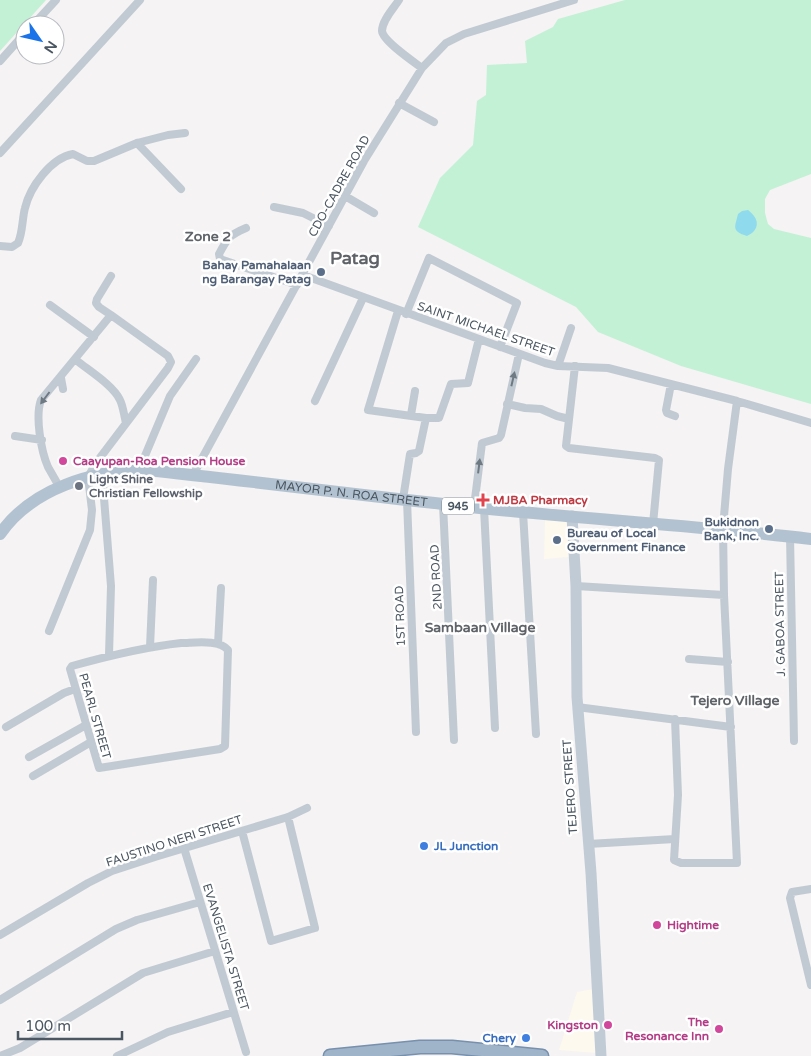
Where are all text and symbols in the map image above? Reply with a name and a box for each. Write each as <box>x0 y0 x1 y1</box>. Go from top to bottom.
north arrow <box>15 15 65 65</box>
text: N <box>40 38 61 56</box>
street label: CDO-CADRE ROAD <box>305 133 373 239</box>
district label: Zone 2 <box>185 228 231 245</box>
district label: Patag <box>330 247 380 269</box>
place label: Bahay Pamahalaan ng Barangay Patag <box>202 258 311 287</box>
marker: Bahay Pamahalaan ng Barangay Patag <box>315 266 327 278</box>
street label: SAINT MICHAEL STREET <box>415 299 557 359</box>
one-way arrow <box>509 371 517 386</box>
one-way arrow <box>40 391 50 405</box>
place label: Caayupan-Roa Pension House <box>73 454 245 469</box>
marker: Caayupan-Roa Pension House <box>57 455 69 467</box>
one-way arrow <box>475 458 483 474</box>
place label: Light Shine Christian Fellowship <box>89 472 203 501</box>
street label: MAYOR P. N. ROA STREET <box>274 478 429 509</box>
marker: Light Shine Christian Fellowship <box>73 480 85 492</box>
place label: MJBA Pharmacy <box>493 493 588 508</box>
marker: MJBA Pharmacy <box>477 494 489 506</box>
road number: 945 <box>442 498 474 514</box>
place label: Bukidnon Bank, Inc. <box>704 515 759 543</box>
marker: Bukidnon Bank, Inc. <box>763 523 775 535</box>
place label: Bureau of Local Government Finance <box>567 526 686 554</box>
marker: Bureau of Local Government Finance <box>551 534 563 546</box>
street label: 2ND ROAD <box>427 544 445 610</box>
street label: J. GABOA STREET <box>772 571 788 677</box>
street label: 1ST ROAD <box>392 585 408 647</box>
district label: Sambaan Village <box>425 619 535 636</box>
street label: PEARL STREET <box>76 671 114 761</box>
district label: Tejero Village <box>690 692 780 709</box>
street label: TEJERO STREET <box>560 738 580 835</box>
street label: FAUSTINO NERI STREET <box>104 812 245 870</box>
place label: JL Junction <box>433 839 498 853</box>
marker: JL Junction <box>418 840 430 852</box>
street label: EVANGELISTA STREET <box>200 882 252 1013</box>
place label: Hightime <box>667 918 719 933</box>
marker: Hightime <box>651 919 663 931</box>
scale bar <box>18 1008 121 1040</box>
place label: The Resonance Inn <box>625 1015 709 1043</box>
text: 100 m <box>25 1017 71 1035</box>
place label: Kingston <box>547 1018 598 1033</box>
marker: Kingston <box>602 1019 614 1031</box>
marker: The Resonance Inn <box>713 1023 725 1035</box>
place label: Chery <box>483 1031 517 1046</box>
marker: Chery <box>520 1032 532 1044</box>

